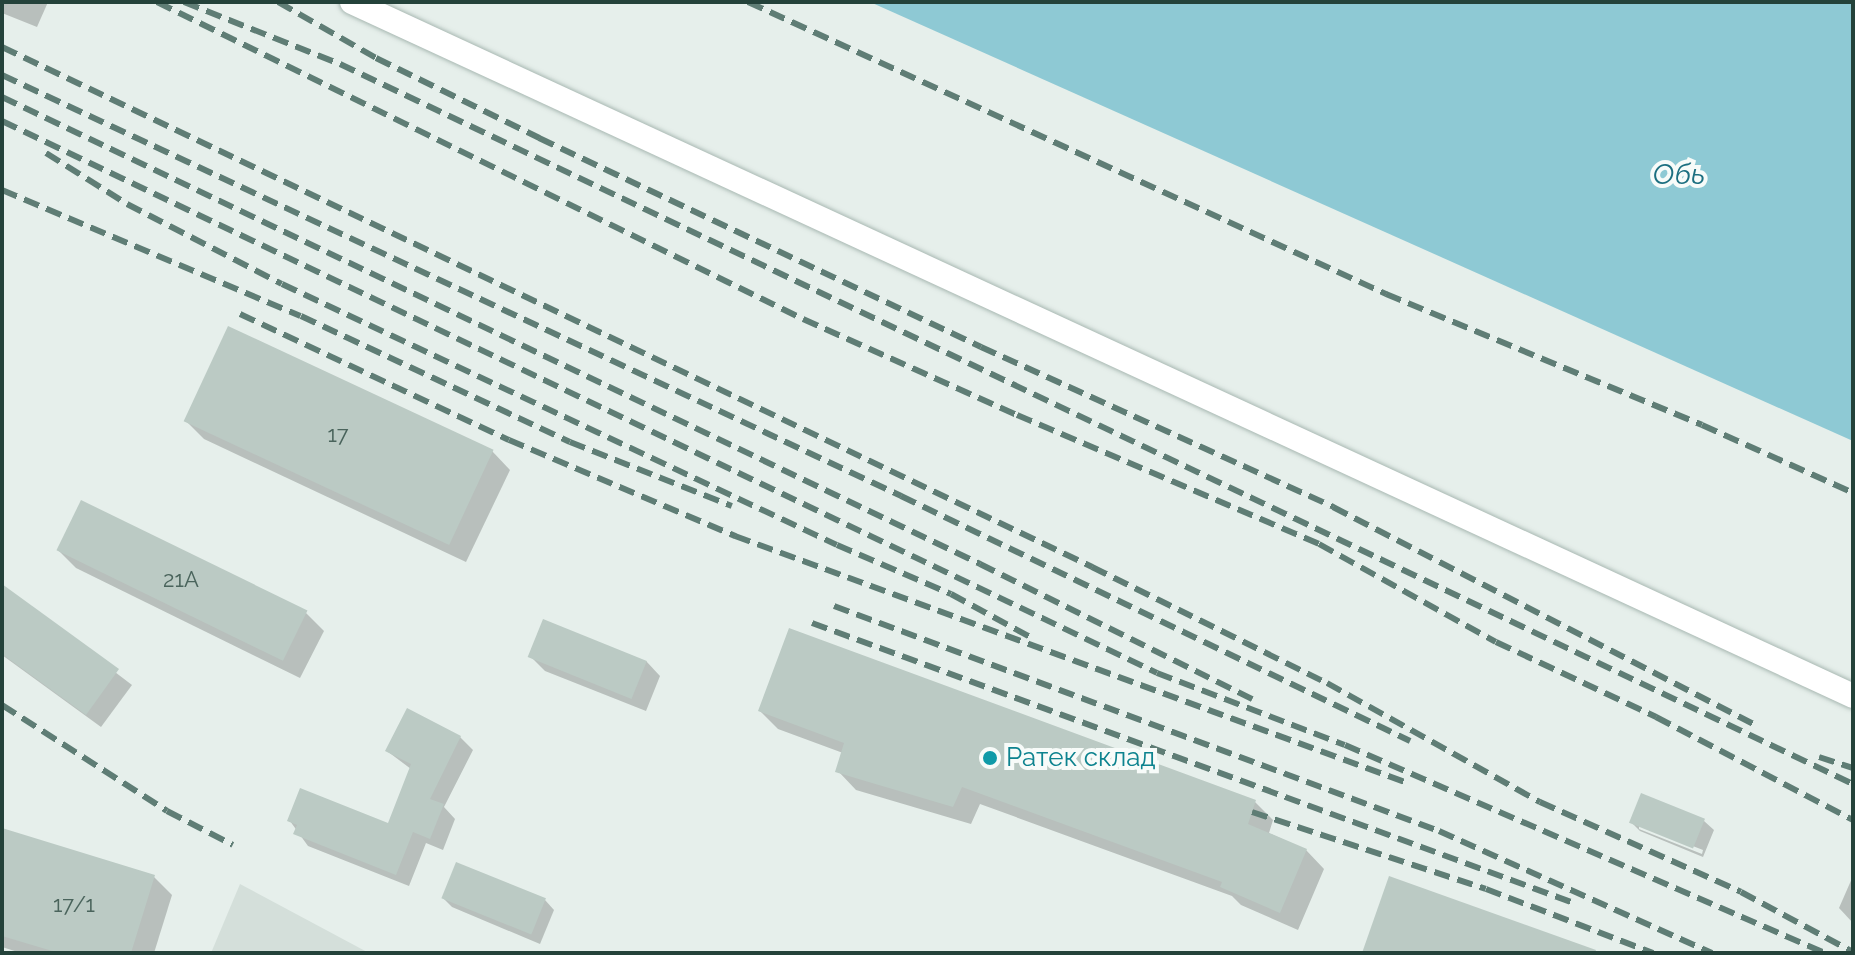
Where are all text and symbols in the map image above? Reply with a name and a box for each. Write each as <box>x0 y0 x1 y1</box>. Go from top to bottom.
water label: Обь <box>1653 158 1705 192</box>
house number: 17 <box>327 422 349 448</box>
house number: 21А <box>163 567 199 593</box>
place label: Ратек склад <box>1006 742 1156 774</box>
marker: Ратек склад <box>981 749 999 767</box>
house number: 17/1 <box>53 892 95 918</box>

